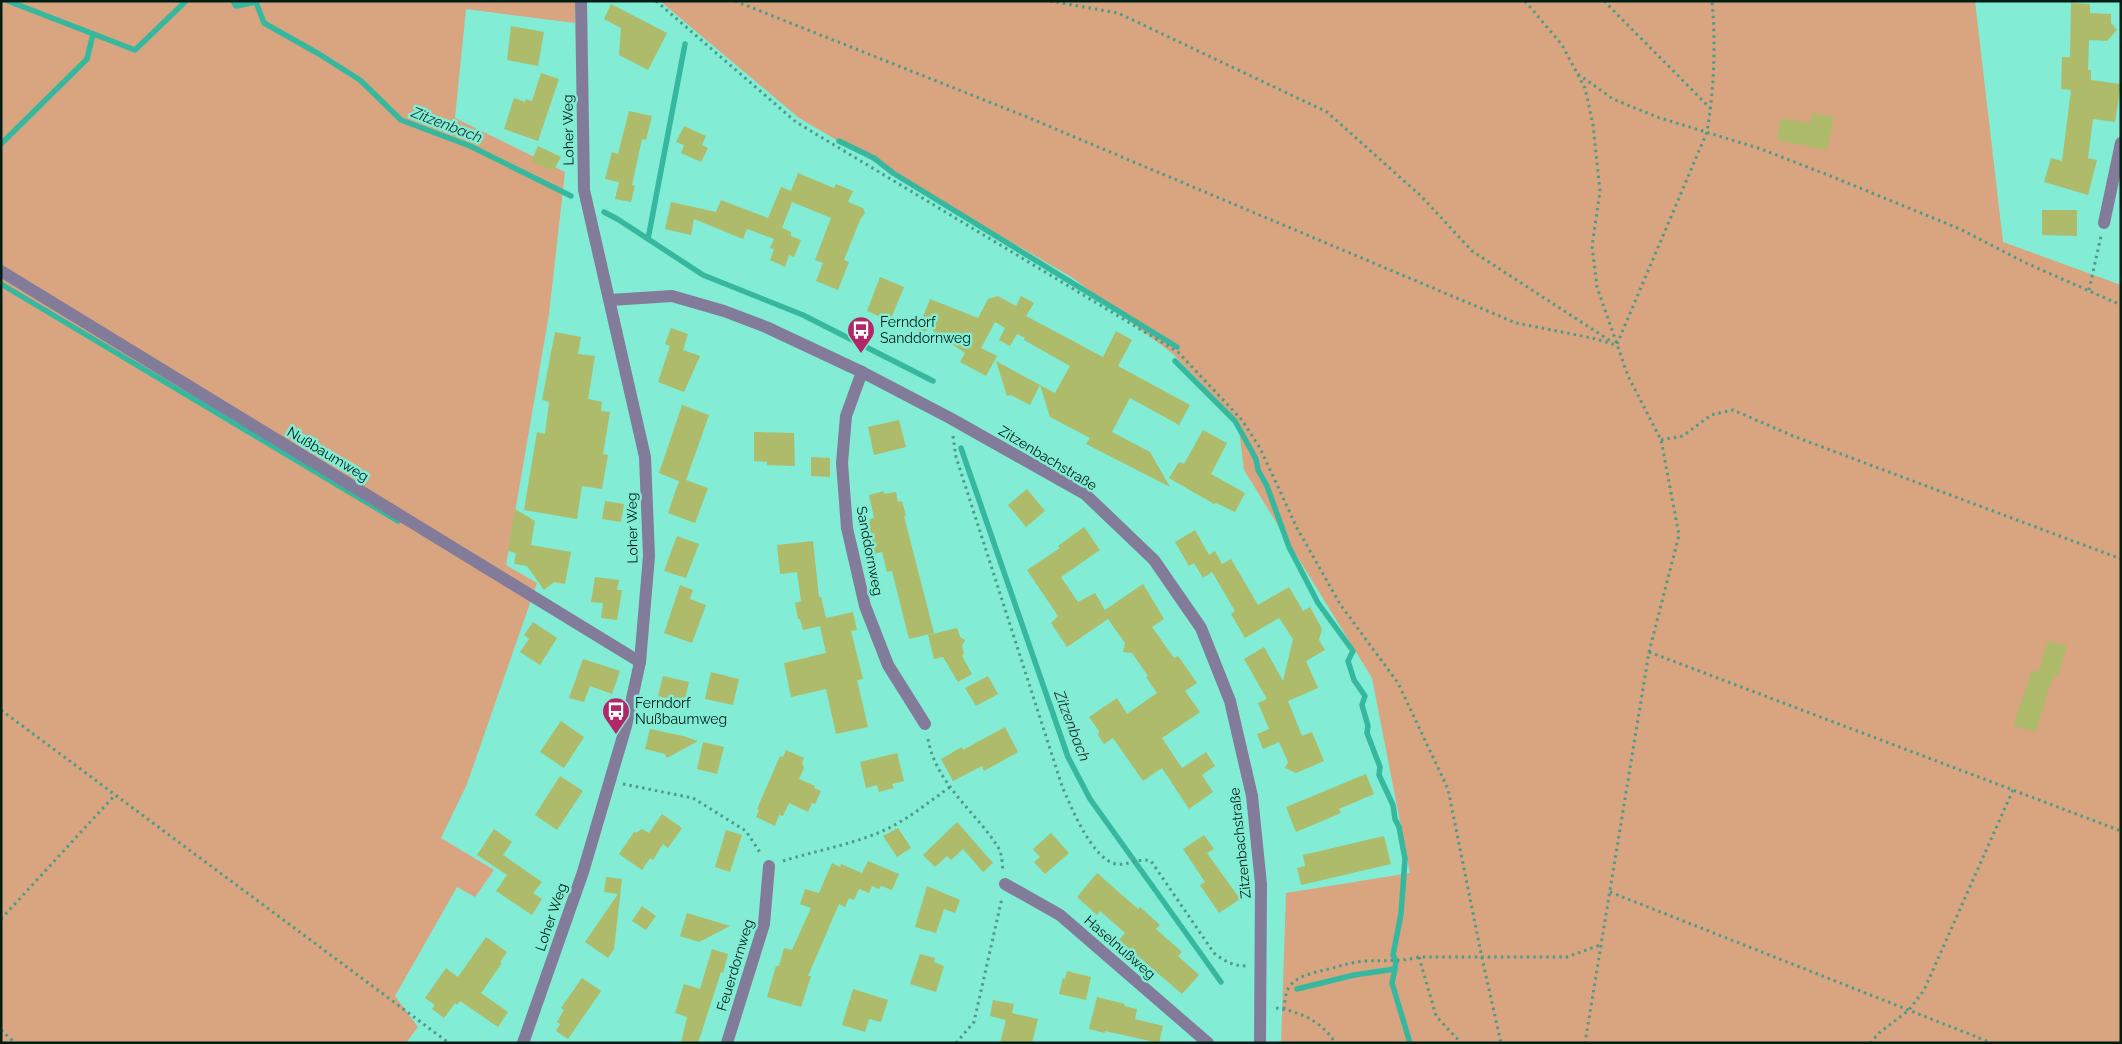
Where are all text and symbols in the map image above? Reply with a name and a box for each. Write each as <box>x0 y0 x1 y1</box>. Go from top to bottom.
street label: Loher Weg <box>559 94 577 166</box>
water label: Zitzenbach <box>408 103 485 147</box>
place label: Ferndorf Sanddornweg <box>880 314 971 346</box>
bus stop icon: Ferndorf Sanddornweg <box>846 315 876 354</box>
street label: Zitzenbachstraße <box>996 422 1100 494</box>
street label: Nußbaumweg <box>284 423 372 485</box>
street label: Loher Weg <box>623 492 641 564</box>
street label: Sanddornweg <box>853 505 887 597</box>
water label: Zitzenbach <box>1050 687 1094 764</box>
place label: Ferndorf Nußbaumweg <box>635 695 727 727</box>
bus stop icon: Ferndorf Nußbaumweg <box>601 696 631 735</box>
street label: Zitzenbachstraße <box>1226 787 1254 899</box>
street label: Loher Weg <box>532 881 570 953</box>
street label: Haselnußweg <box>1081 912 1159 982</box>
street label: Feuerdornweg <box>713 917 757 1013</box>

